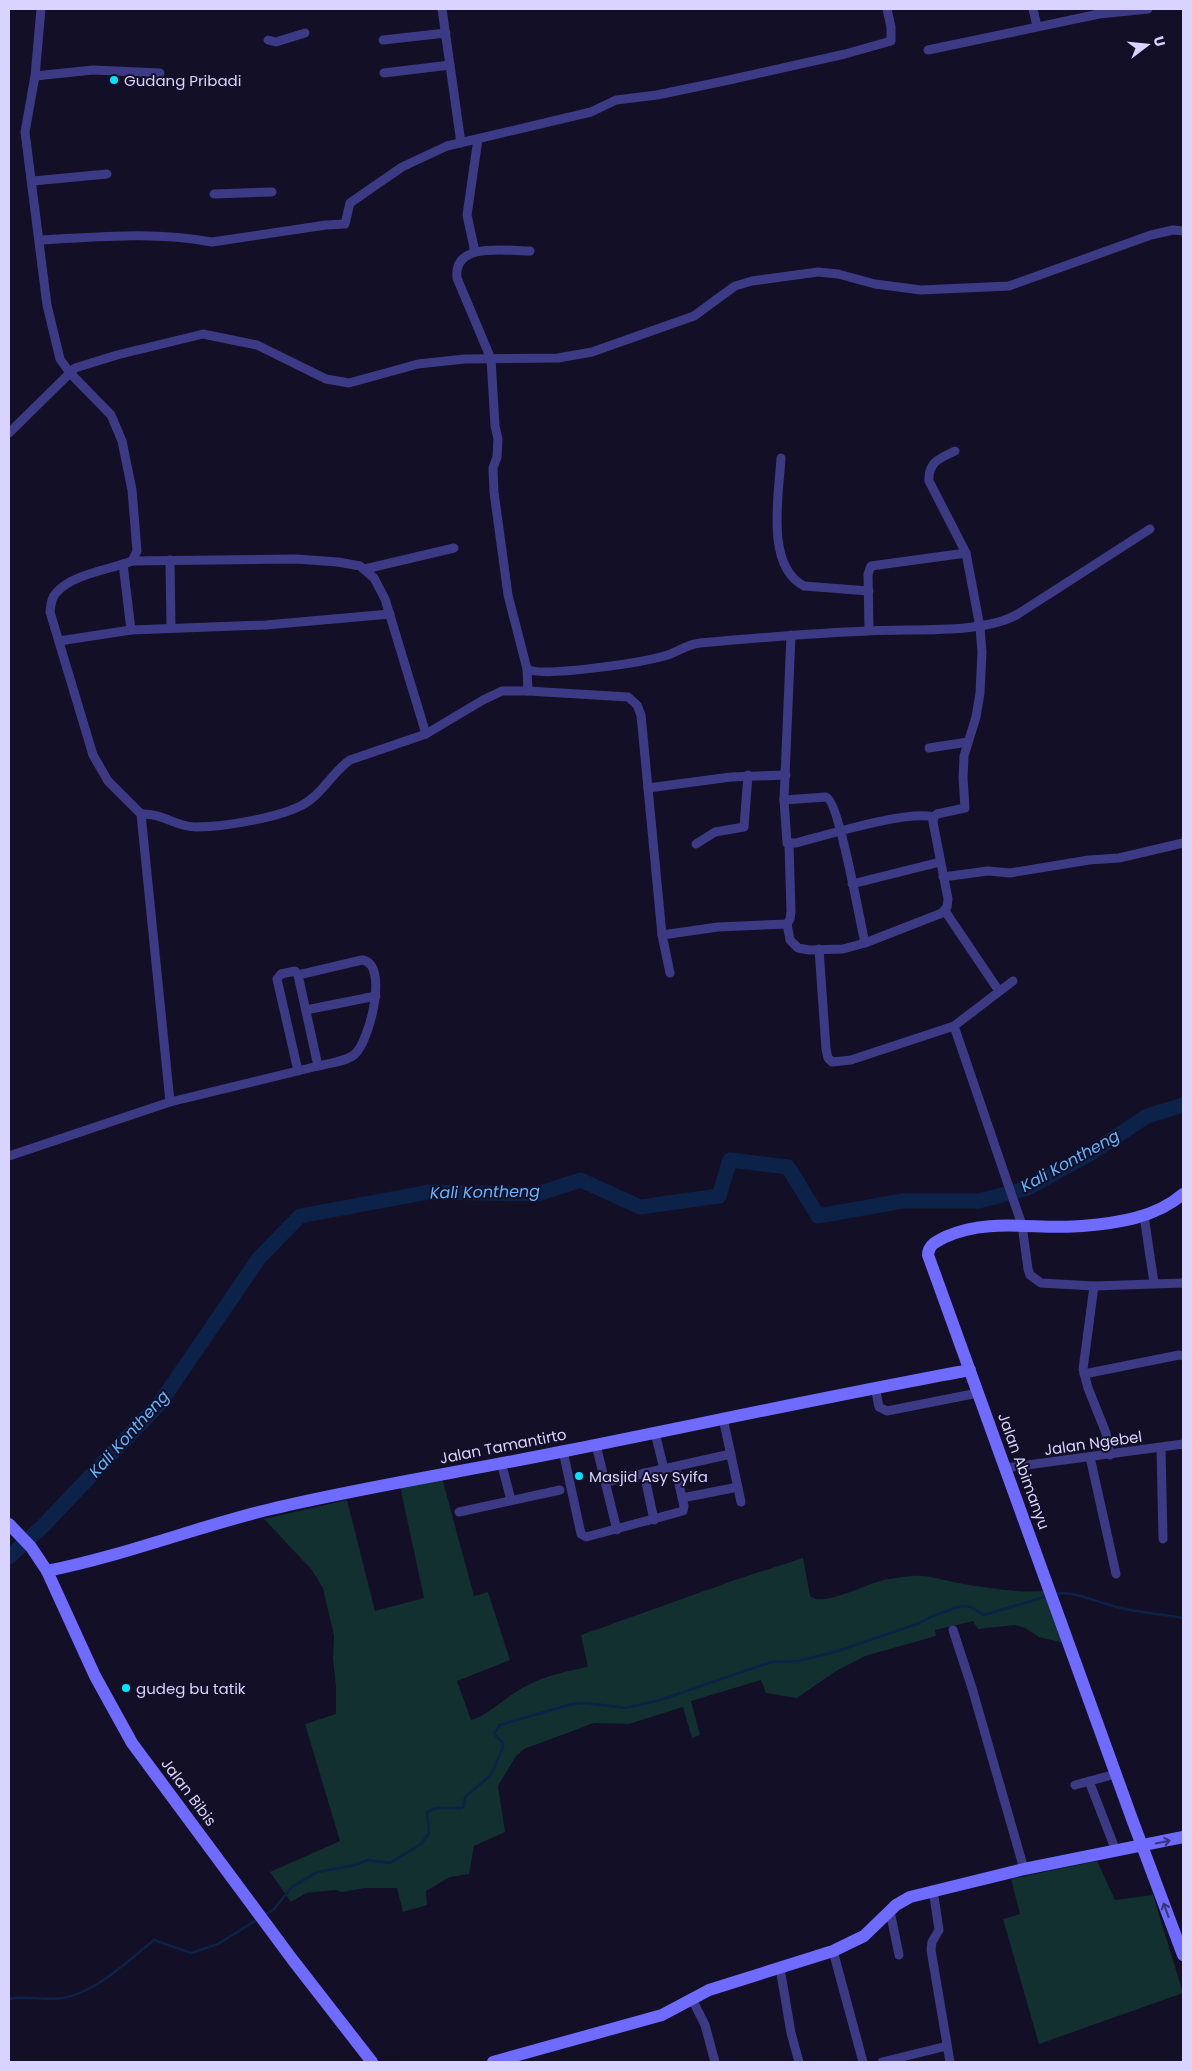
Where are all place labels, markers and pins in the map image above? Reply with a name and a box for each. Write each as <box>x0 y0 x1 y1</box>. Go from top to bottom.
place label: Gudang Pribadi <box>124 70 241 91</box>
marker: Gudang Pribadi <box>108 74 120 86</box>
place label: Masjid Asy Syifa <box>589 1466 708 1487</box>
marker: Masjid Asy Syifa <box>573 1470 585 1482</box>
place label: gudeg bu tatik <box>136 1678 246 1699</box>
marker: gudeg bu tatik <box>120 1682 132 1694</box>

